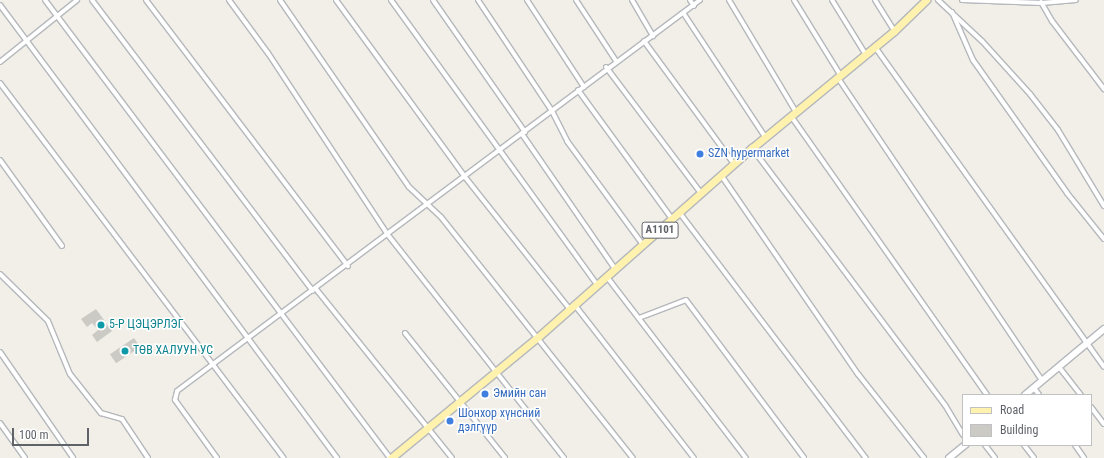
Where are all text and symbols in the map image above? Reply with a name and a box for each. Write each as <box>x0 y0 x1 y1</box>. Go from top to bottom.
place label: SZN hypermarket <box>708 147 790 161</box>
marker: SZN hypermarket <box>695 149 705 159</box>
road number: A1101 <box>641 221 679 239</box>
place label: 5-Р ЦЭЦЭРЛЭГ <box>109 318 183 332</box>
marker: 5-Р ЦЭЦЭРЛЭГ <box>96 320 106 330</box>
place label: ТӨВ ХАЛУУН УС <box>133 344 213 358</box>
marker: ТӨВ ХАЛУУН УС <box>120 346 130 356</box>
place label: Эмийн сан <box>493 387 546 401</box>
marker: Эмийн сан <box>480 389 490 399</box>
legend <box>962 394 1092 446</box>
text: Road <box>1000 403 1024 417</box>
place label: Шонхор хүнсний дэлгүүр <box>458 407 540 435</box>
marker: Шонхор хүнсний дэлгүүр <box>445 416 455 426</box>
scale bar <box>14 420 91 446</box>
text: Building <box>1000 423 1038 437</box>
text: 100 m <box>19 428 49 442</box>

